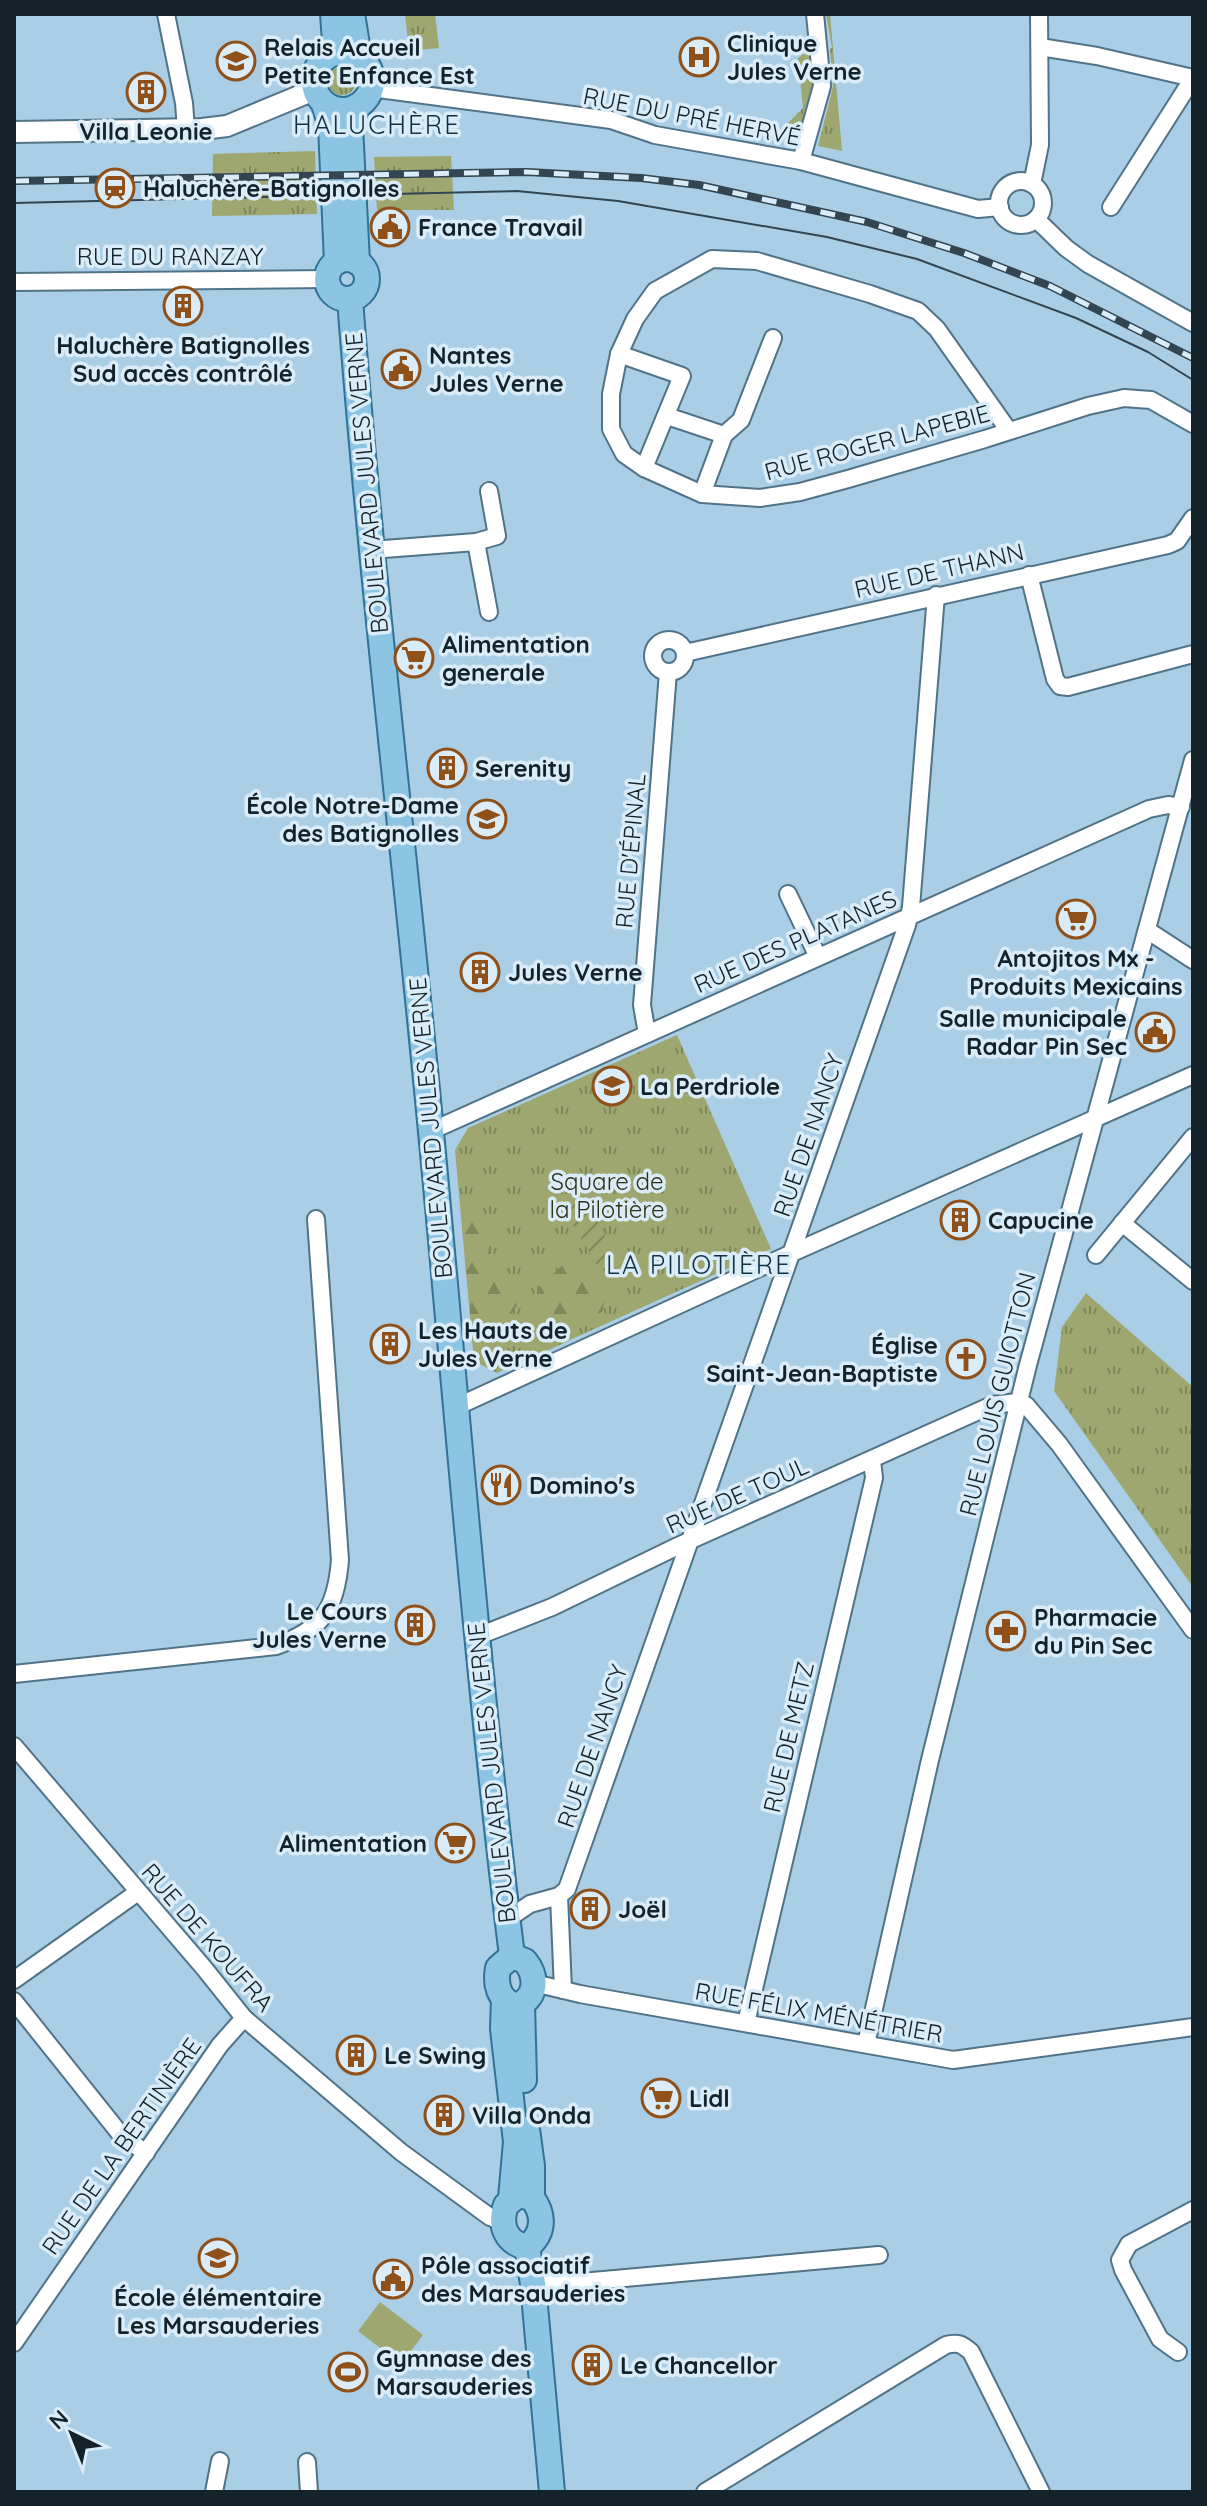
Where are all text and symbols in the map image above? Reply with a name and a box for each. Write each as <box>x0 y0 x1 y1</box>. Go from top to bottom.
place label: Clinique Jules Verne <box>727 28 862 86</box>
place label: Relais Accueil Petite Enfance Est <box>264 32 475 90</box>
hospital icon: Clinique Jules Verne <box>678 36 720 78</box>
school or university icon: Relais Accueil Petite Enfance Est <box>215 40 257 82</box>
building icon: Villa Leonie <box>125 71 167 113</box>
street label: RUE DU PRÉ HERVÉ <box>581 80 803 152</box>
district label: HALUCHÈRE <box>293 108 461 141</box>
place label: Villa Leonie <box>79 116 213 146</box>
station icon: Haluchère-Batignolles <box>94 167 136 209</box>
place label: Haluchère-Batignolles <box>143 173 399 203</box>
public building icon: France Travail <box>369 206 411 248</box>
place label: France Travail <box>418 212 583 242</box>
street label: RUE DU RANZAY <box>77 241 263 271</box>
building icon: Haluchère Batignolles Sud accès contrôlé <box>162 285 204 327</box>
place label: Haluchère Batignolles Sud accès contrôlé <box>56 330 310 388</box>
street label: BOULEVARD JULES VERNE <box>338 331 394 635</box>
place label: Nantes Jules Verne <box>429 340 564 398</box>
public building icon: Nantes Jules Verne <box>380 348 422 390</box>
street label: RUE ROGER LAPEBIE <box>761 397 993 487</box>
street label: RUE DE THANN <box>851 536 1027 604</box>
place label: Alimentation generale <box>442 629 590 687</box>
supermarket icon: Alimentation generale <box>393 637 435 679</box>
building icon: Serenity <box>426 747 468 789</box>
place label: Serenity <box>475 753 571 783</box>
street label: RUE D'ÉPINAL <box>608 772 652 929</box>
place label: École Notre-Dame des Batignolles <box>246 790 459 848</box>
school or university icon: École Notre-Dame des Batignolles <box>466 798 508 840</box>
street label: RUE DES PLATANES <box>689 883 901 999</box>
supermarket icon: Antojitos Mx - Produits Mexicains <box>1055 898 1097 940</box>
place label: Antojitos Mx - Produits Mexicains <box>969 943 1183 1001</box>
building icon: Jules Verne <box>459 951 501 993</box>
place label: Jules Verne <box>508 957 643 987</box>
street label: BOULEVARD JULES VERNE <box>402 976 458 1280</box>
place label: Salle municipale Radar Pin Sec <box>939 1003 1127 1061</box>
public building icon: Salle municipale Radar Pin Sec <box>1134 1011 1176 1053</box>
street label: RUE DE NANCY <box>766 1050 850 1220</box>
school or university icon: La Perdriole <box>591 1065 633 1107</box>
place label: La Perdriole <box>640 1071 780 1101</box>
park label: Square de la Pilotière <box>550 1166 664 1224</box>
building icon: Capucine <box>939 1199 981 1241</box>
place label: Capucine <box>988 1205 1094 1235</box>
district label: LA PILOTIÈRE <box>606 1248 792 1281</box>
street label: RUE LOUIS GUIOTTON <box>952 1269 1042 1519</box>
place label: Les Hauts de Jules Verne <box>418 1315 568 1373</box>
building icon: Les Hauts de Jules Verne <box>369 1323 411 1365</box>
place label: Église Saint-Jean-Baptiste <box>706 1330 938 1388</box>
church icon: Église Saint-Jean-Baptiste <box>945 1338 987 1380</box>
street label: RUE DE TOUL <box>661 1450 813 1540</box>
restaurant icon: Domino's <box>480 1464 522 1506</box>
place label: Domino's <box>529 1470 635 1500</box>
place label: Le Cours Jules Verne <box>252 1596 387 1654</box>
place label: Pharmacie du Pin Sec <box>1034 1602 1158 1660</box>
building icon: Le Cours Jules Verne <box>394 1604 436 1646</box>
pharmacy icon: Pharmacie du Pin Sec <box>985 1610 1027 1652</box>
street label: BOULEVARD JULES VERNE <box>460 1621 522 1925</box>
street label: RUE DE METZ <box>756 1659 820 1815</box>
street label: RUE DE NANCY <box>550 1661 634 1831</box>
supermarket icon: Alimentation <box>434 1822 476 1864</box>
place label: Alimentation <box>279 1828 427 1858</box>
street label: RUE DE KOUFRA <box>135 1857 281 2017</box>
building icon: Joël <box>569 1888 611 1930</box>
place label: Joël <box>618 1894 667 1924</box>
street label: RUE FÉLIX MÉNÉTRIER <box>693 1975 945 2049</box>
street label: RUE DE LA BERTINIÈRE <box>35 2032 207 2260</box>
building icon: Le Swing <box>335 2034 377 2076</box>
place label: Le Swing <box>384 2040 486 2070</box>
supermarket icon: Lidl <box>640 2077 682 2119</box>
place label: Lidl <box>689 2083 730 2113</box>
building icon: Villa Onda <box>423 2094 465 2136</box>
place label: Villa Onda <box>472 2100 591 2130</box>
school or university icon: École élémentaire Les Marsauderies <box>197 2237 239 2279</box>
place label: Pôle associatif des Marsauderies <box>421 2250 625 2308</box>
public building icon: Pôle associatif des Marsauderies <box>372 2258 414 2300</box>
place label: École élémentaire Les Marsauderies <box>114 2282 322 2340</box>
place label: Gymnase des Marsauderies <box>376 2343 533 2401</box>
building icon: Le Chancellor <box>571 2344 613 2386</box>
place label: Le Chancellor <box>620 2350 778 2380</box>
sports icon: Gymnase des Marsauderies <box>327 2351 369 2393</box>
north arrow <box>32 2394 112 2474</box>
text: N <box>43 2404 74 2435</box>

